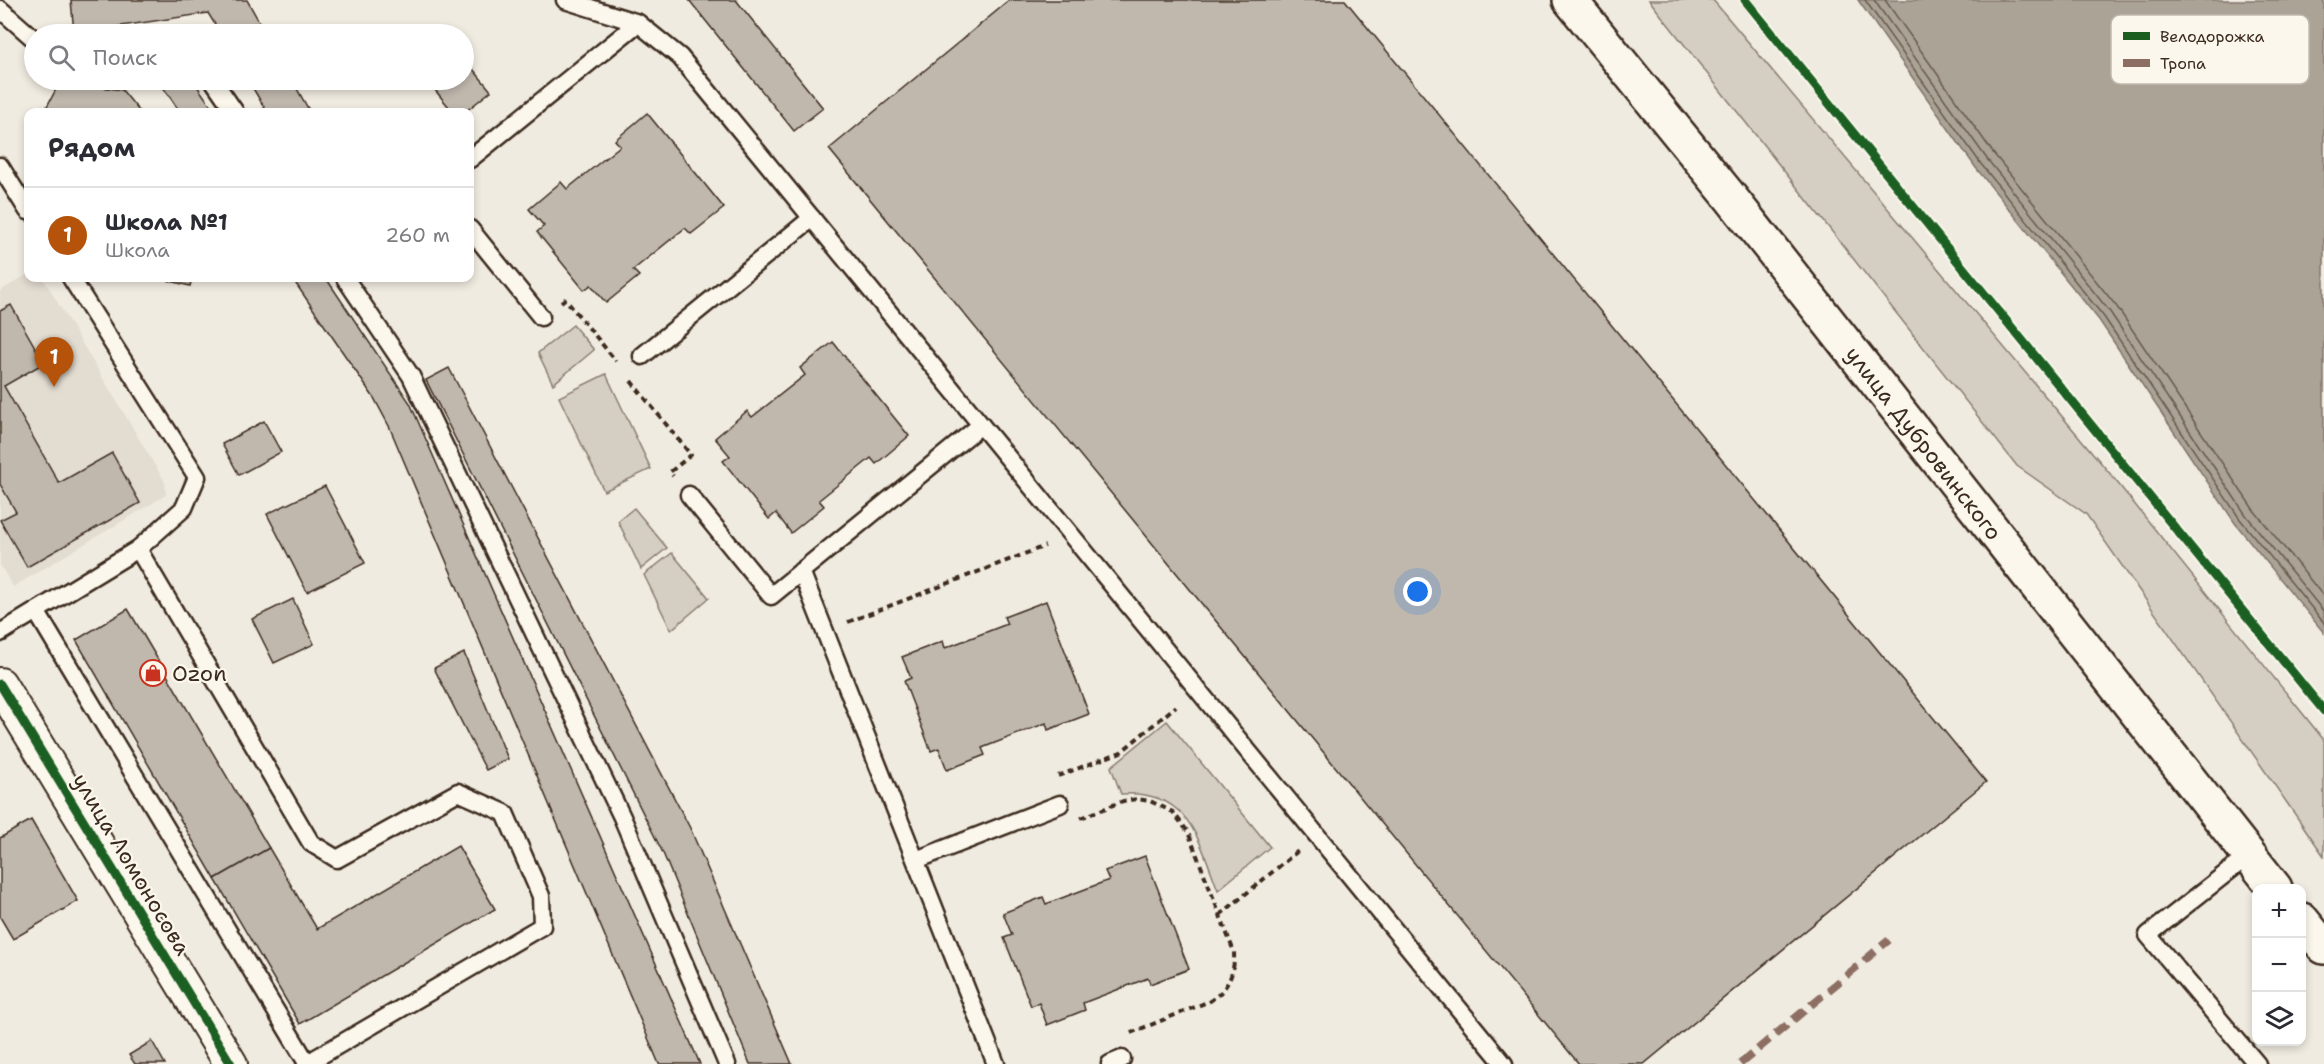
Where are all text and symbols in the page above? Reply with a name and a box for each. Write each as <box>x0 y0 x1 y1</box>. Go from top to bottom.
legend <box>2111 15 2309 84</box>
search box <box>24 24 474 90</box>
text: Велодорожка <box>2160 26 2265 47</box>
icon: search <box>45 41 78 74</box>
text: Поиск <box>93 43 157 72</box>
text: Тропа <box>2160 53 2206 74</box>
text: Рядом <box>48 130 135 165</box>
text: Школа №1 <box>105 208 228 237</box>
text: 1 <box>63 222 72 248</box>
text: 260 m <box>385 222 450 248</box>
text: Школа <box>105 237 170 263</box>
pin: 1 <box>34 338 74 387</box>
street label: улица Дубровинского <box>1839 341 2008 546</box>
your location <box>1403 577 1432 606</box>
shop icon: Ozon <box>138 658 168 688</box>
place label: Ozon <box>172 659 227 688</box>
street label: улица Ломоносова <box>66 768 198 961</box>
map controls <box>2252 884 2306 1046</box>
button: + <box>2252 884 2306 938</box>
button: − <box>2252 938 2306 992</box>
button: layers <box>2252 992 2306 1046</box>

